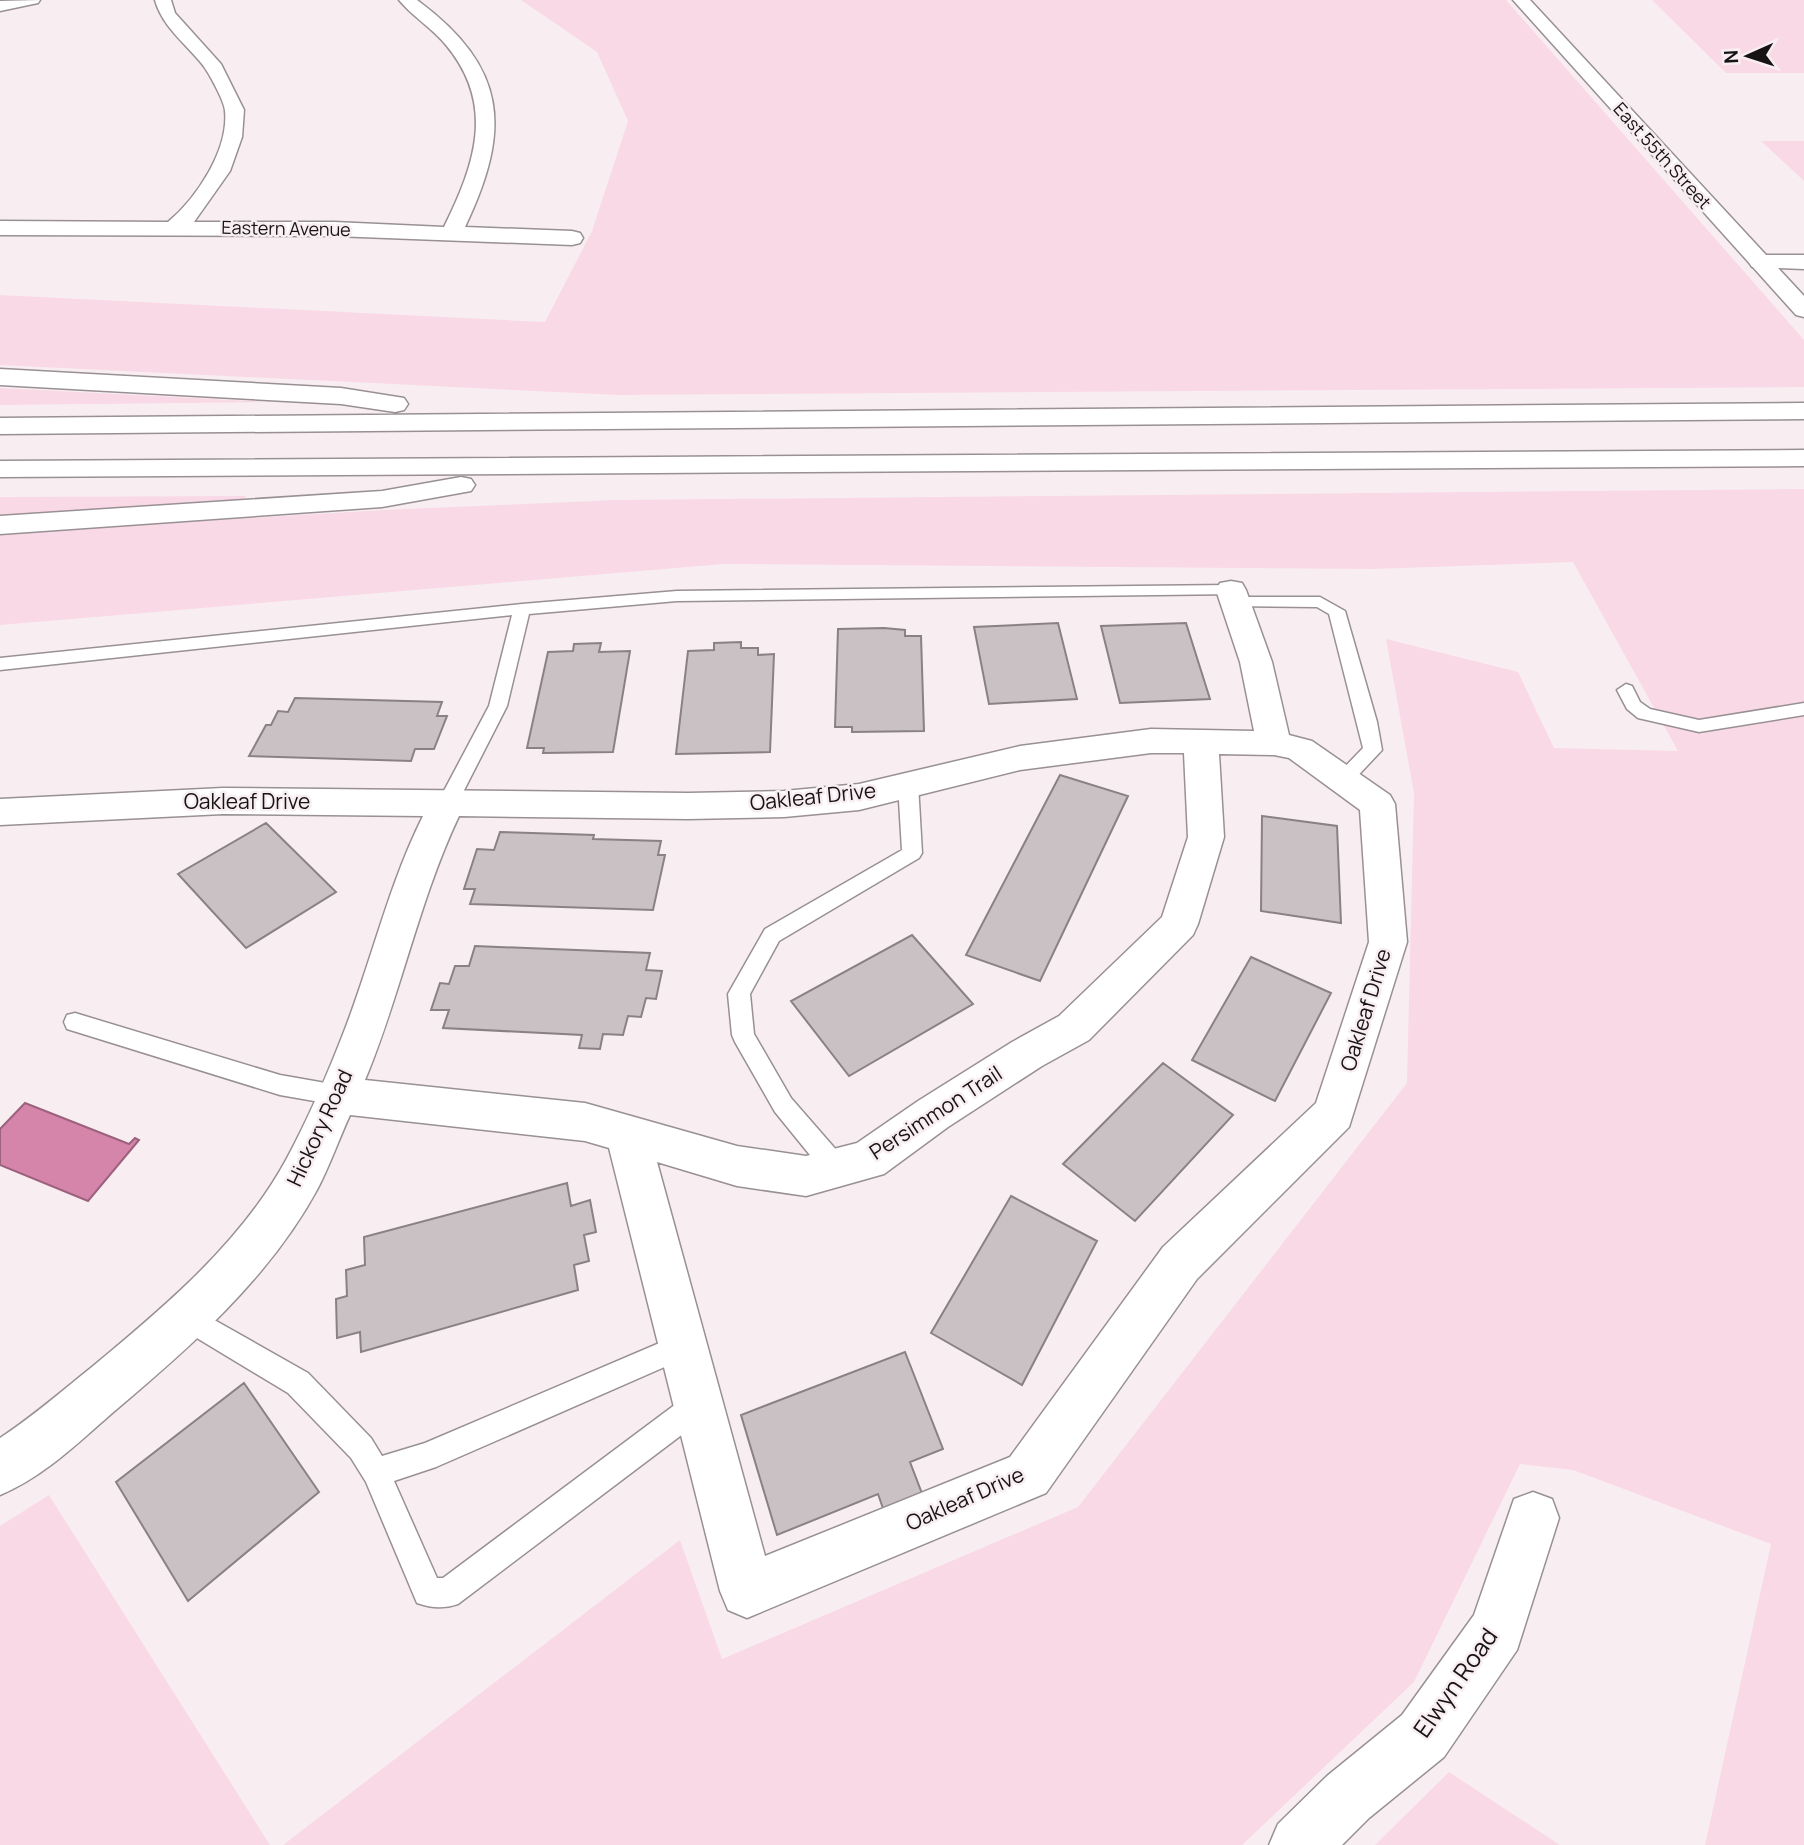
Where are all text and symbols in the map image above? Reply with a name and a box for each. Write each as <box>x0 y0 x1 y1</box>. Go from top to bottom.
north arrow <box>1713 21 1783 91</box>
text: N <box>1718 49 1744 64</box>
street label: East 55th Street <box>1608 97 1717 214</box>
street label: Eastern Avenue <box>221 215 351 241</box>
street label: Oakleaf Drive <box>748 775 877 817</box>
street label: Oakleaf Drive <box>184 787 310 815</box>
street label: Oakleaf Drive <box>1333 945 1397 1074</box>
street label: Persimmon Trail <box>864 1059 1007 1165</box>
street label: Hickory Road <box>280 1065 358 1191</box>
street label: Oakleaf Drive <box>901 1460 1028 1537</box>
street label: Elwyn Road <box>1405 1621 1504 1743</box>

